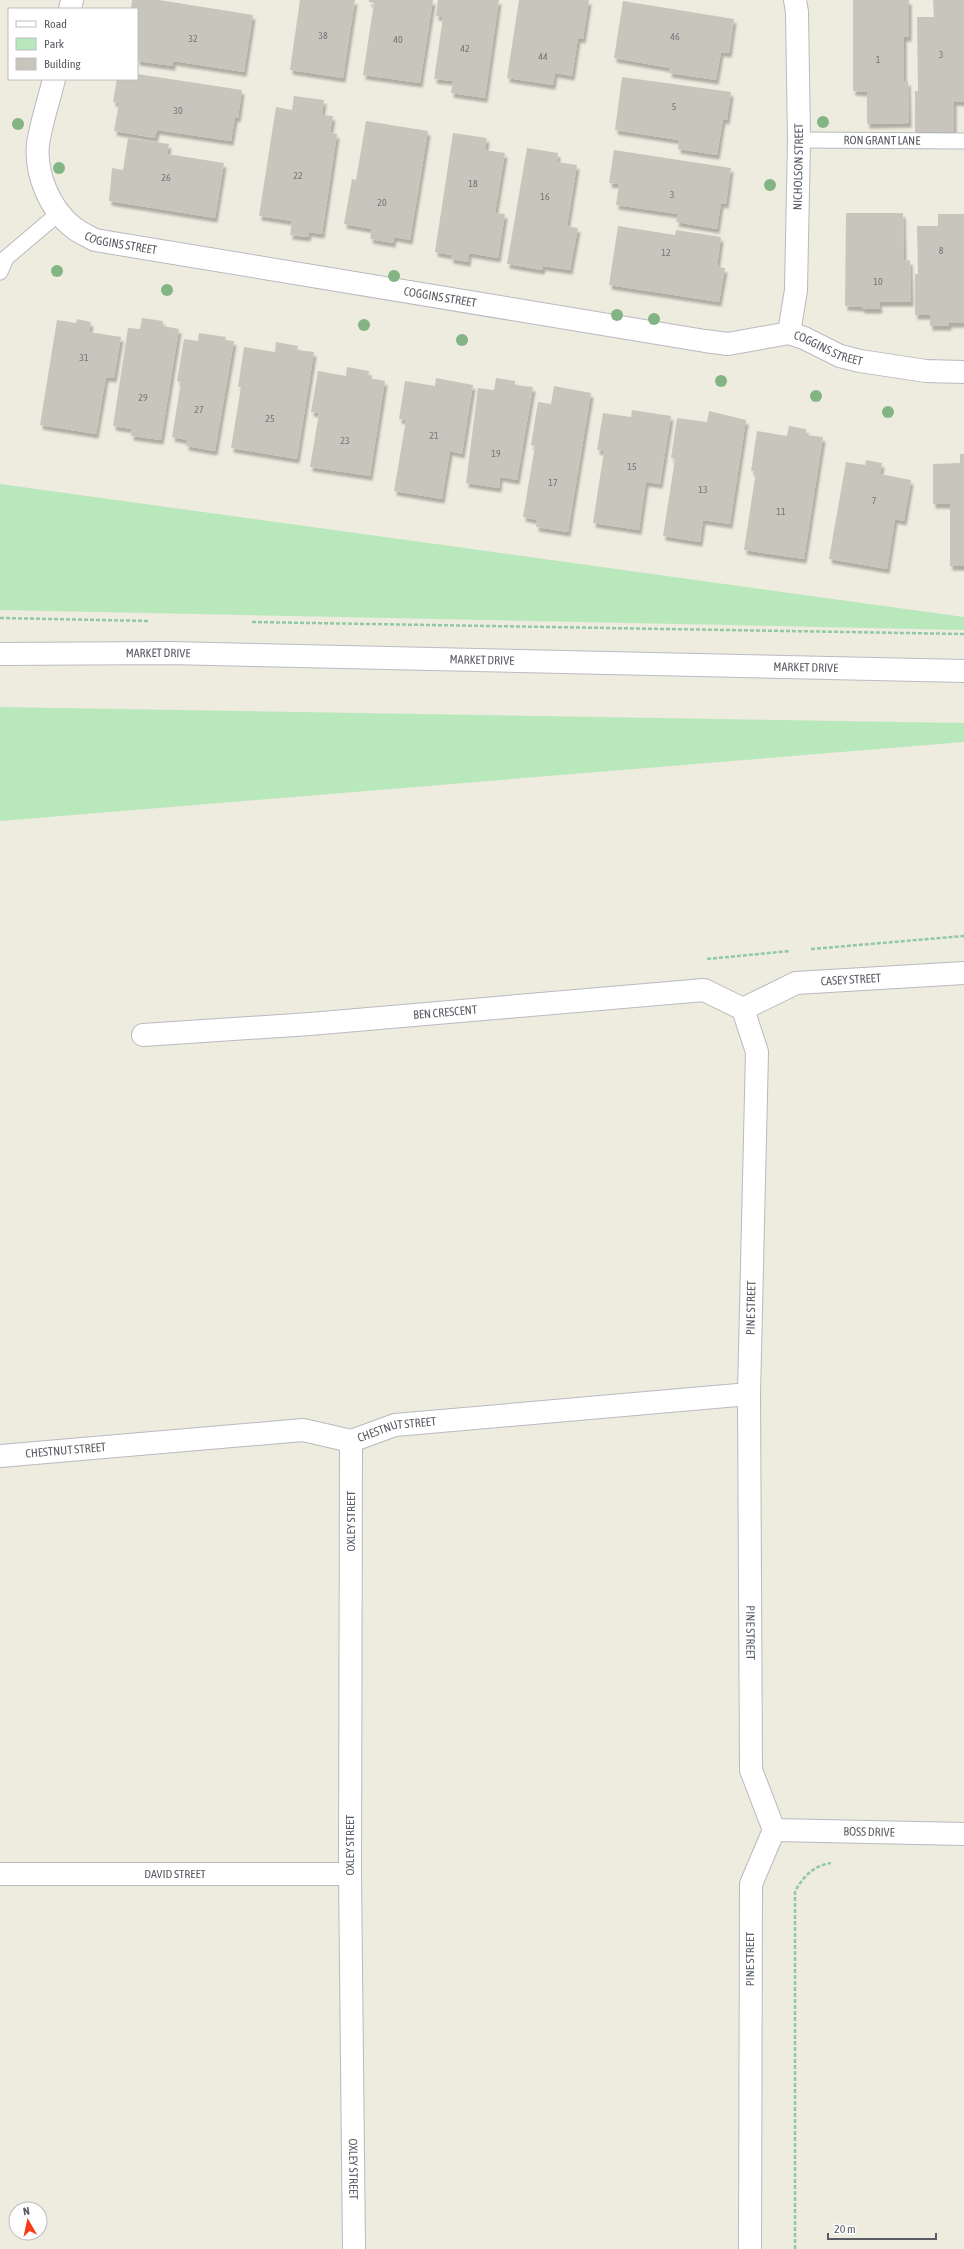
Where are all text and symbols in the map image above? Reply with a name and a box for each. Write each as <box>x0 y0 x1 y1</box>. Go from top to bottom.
legend <box>8 8 138 80</box>
text: Road <box>44 17 67 31</box>
house number: 38 <box>318 30 328 41</box>
house number: 46 <box>670 31 680 42</box>
house number: 32 <box>188 33 198 44</box>
house number: 40 <box>393 34 403 45</box>
text: Park <box>44 37 65 51</box>
house number: 42 <box>460 43 470 54</box>
house number: 3 <box>939 49 944 60</box>
house number: 44 <box>538 51 548 62</box>
house number: 1 <box>876 54 881 65</box>
text: Building <box>44 57 82 71</box>
house number: 5 <box>672 101 677 112</box>
house number: 30 <box>173 105 183 116</box>
street label: NICHOLSON STREET <box>791 122 806 210</box>
street label: RON GRANT LANE <box>844 133 920 148</box>
house number: 22 <box>293 170 303 181</box>
house number: 26 <box>161 172 171 183</box>
house number: 18 <box>468 178 478 189</box>
house number: 3 <box>670 189 675 200</box>
house number: 16 <box>540 191 550 202</box>
house number: 20 <box>377 197 387 208</box>
street label: COGGINS STREET <box>82 229 159 257</box>
house number: 8 <box>939 245 944 256</box>
house number: 12 <box>661 247 671 258</box>
house number: 10 <box>873 276 883 287</box>
street label: COGGINS STREET <box>403 284 478 310</box>
street label: COGGINS STREET <box>792 328 865 369</box>
house number: 31 <box>79 352 89 363</box>
house number: 29 <box>138 392 148 403</box>
house number: 27 <box>194 404 204 415</box>
house number: 25 <box>265 413 275 424</box>
house number: 21 <box>429 430 439 441</box>
house number: 23 <box>340 435 350 446</box>
house number: 19 <box>491 448 501 459</box>
house number: 15 <box>627 461 637 472</box>
house number: 17 <box>548 477 558 488</box>
house number: 13 <box>698 484 708 495</box>
house number: 7 <box>872 495 877 506</box>
house number: 11 <box>776 506 786 517</box>
street label: MARKET DRIVE <box>126 646 191 660</box>
street label: MARKET DRIVE <box>449 652 514 668</box>
street label: MARKET DRIVE <box>773 660 838 675</box>
street label: CASEY STREET <box>820 971 882 989</box>
street label: BEN CRESCENT <box>413 1003 478 1022</box>
street label: PINE STREET <box>744 1280 758 1335</box>
street label: CHESTNUT STREET <box>355 1414 437 1445</box>
street label: CHESTNUT STREET <box>25 1440 107 1461</box>
street label: OXLEY STREET <box>344 1490 358 1551</box>
street label: PINE STREET <box>743 1605 757 1661</box>
street label: OXLEY STREET <box>343 1814 357 1875</box>
street label: BOSS DRIVE <box>843 1824 895 1840</box>
street label: DAVID STREET <box>144 1867 207 1881</box>
street label: PINE STREET <box>743 1931 757 1986</box>
street label: OXLEY STREET <box>346 2138 360 2200</box>
north arrow <box>8 2201 48 2241</box>
text: N <box>22 2205 31 2218</box>
scale bar <box>828 2215 936 2241</box>
text: 20 m <box>834 2222 856 2236</box>

